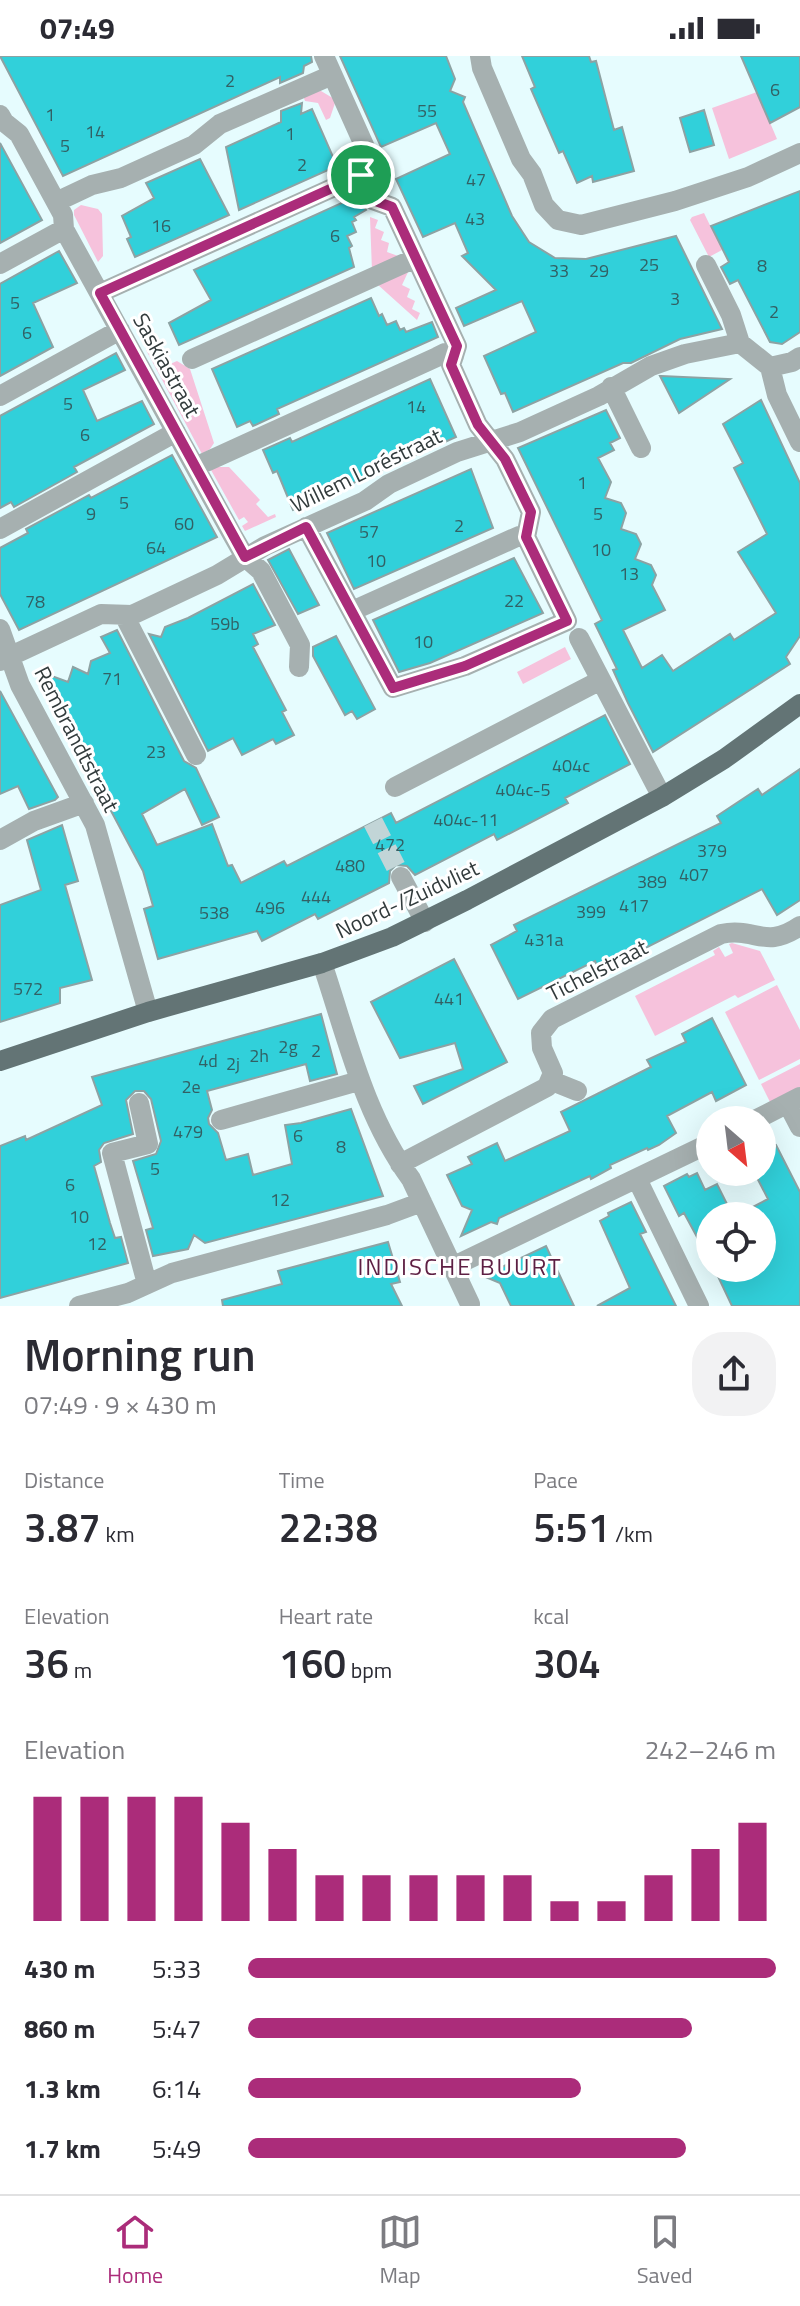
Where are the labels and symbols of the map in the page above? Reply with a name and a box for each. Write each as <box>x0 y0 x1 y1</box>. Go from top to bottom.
house number: 2 <box>225 67 235 94</box>
house number: 6 <box>770 76 780 103</box>
house number: 55 <box>417 97 437 124</box>
house number: 1 <box>45 101 55 128</box>
house number: 14 <box>85 118 105 145</box>
house number: 1 <box>285 120 295 147</box>
house number: 5 <box>60 132 70 159</box>
pin <box>327 141 395 209</box>
house number: 2 <box>297 151 307 178</box>
house number: 47 <box>466 166 486 193</box>
house number: 43 <box>465 205 485 232</box>
house number: 16 <box>151 212 171 239</box>
house number: 6 <box>330 222 340 249</box>
house number: 25 <box>639 251 659 278</box>
house number: 8 <box>757 252 767 279</box>
house number: 33 <box>549 257 569 284</box>
house number: 29 <box>589 257 609 284</box>
house number: 3 <box>670 285 680 312</box>
house number: 5 <box>10 289 20 316</box>
house number: 2 <box>769 298 779 325</box>
street label: Saskiastraat <box>124 307 210 424</box>
house number: 6 <box>22 319 32 346</box>
house number: 5 <box>63 390 73 417</box>
house number: 14 <box>406 393 426 420</box>
street label: Willem Loréstraat <box>285 419 448 521</box>
house number: 6 <box>80 421 90 448</box>
house number: 1 <box>577 469 587 496</box>
house number: 5 <box>119 489 129 516</box>
house number: 9 <box>86 500 96 527</box>
house number: 5 <box>593 500 603 527</box>
house number: 60 <box>174 510 194 537</box>
house number: 2 <box>454 512 464 539</box>
house number: 57 <box>359 518 379 545</box>
house number: 64 <box>146 534 166 561</box>
house number: 10 <box>591 536 611 563</box>
house number: 10 <box>366 547 386 574</box>
house number: 13 <box>619 560 639 587</box>
house number: 22 <box>504 587 524 614</box>
house number: 78 <box>25 588 45 615</box>
house number: 59b <box>210 610 240 637</box>
house number: 10 <box>413 628 433 655</box>
street label: Rembrandtstraat <box>26 660 128 818</box>
house number: 71 <box>102 665 122 692</box>
house number: 23 <box>146 738 166 765</box>
house number: 404c <box>552 752 590 779</box>
house number: 404c-5 <box>495 776 551 803</box>
house number: 404c-11 <box>433 806 499 833</box>
house number: 472 <box>375 831 405 858</box>
house number: 379 <box>697 837 727 864</box>
street label: Noord-/Zuidvliet <box>330 851 484 947</box>
house number: 480 <box>335 852 365 879</box>
house number: 407 <box>679 861 709 888</box>
house number: 389 <box>637 868 667 895</box>
house number: 444 <box>301 883 331 910</box>
house number: 417 <box>619 892 649 919</box>
house number: 496 <box>255 894 285 921</box>
house number: 399 <box>576 898 606 925</box>
house number: 538 <box>199 899 229 926</box>
house number: 431a <box>524 926 564 953</box>
street label: Tichelstraat <box>541 930 654 1010</box>
house number: 572 <box>13 975 43 1002</box>
house number: 441 <box>434 985 464 1012</box>
house number: 2g <box>278 1033 298 1060</box>
house number: 2 <box>311 1037 321 1064</box>
house number: 2h <box>249 1042 269 1069</box>
house number: 4d <box>198 1047 218 1074</box>
house number: 2j <box>226 1050 240 1077</box>
house number: 2e <box>181 1073 201 1100</box>
north arrow <box>696 1106 776 1186</box>
house number: 479 <box>173 1118 203 1145</box>
house number: 6 <box>293 1122 303 1149</box>
house number: 8 <box>336 1133 346 1160</box>
house number: 5 <box>150 1155 160 1182</box>
house number: 6 <box>65 1171 75 1198</box>
house number: 12 <box>270 1186 290 1213</box>
house number: 10 <box>69 1203 89 1230</box>
house number: 12 <box>87 1230 107 1257</box>
district label: INDISCHE BUURT <box>357 1248 563 1284</box>

